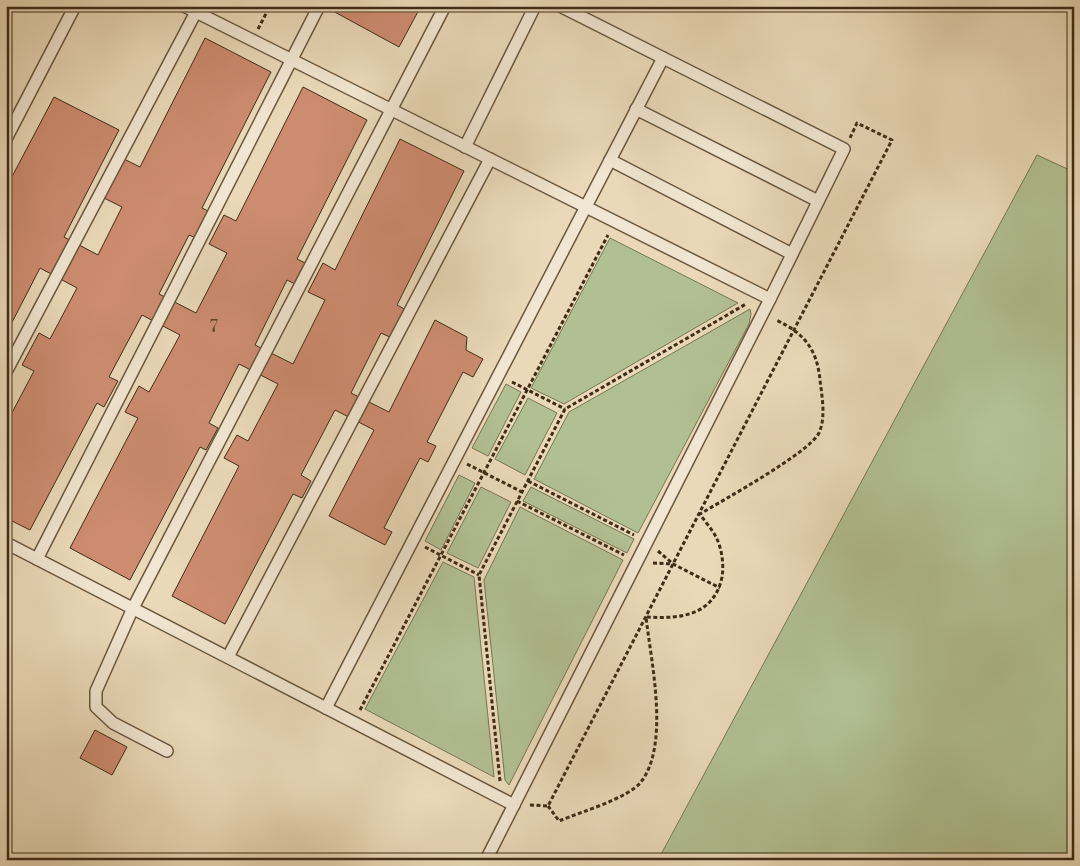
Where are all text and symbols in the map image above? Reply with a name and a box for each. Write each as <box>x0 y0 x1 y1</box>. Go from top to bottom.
house number: 7 <box>209 318 219 336</box>

